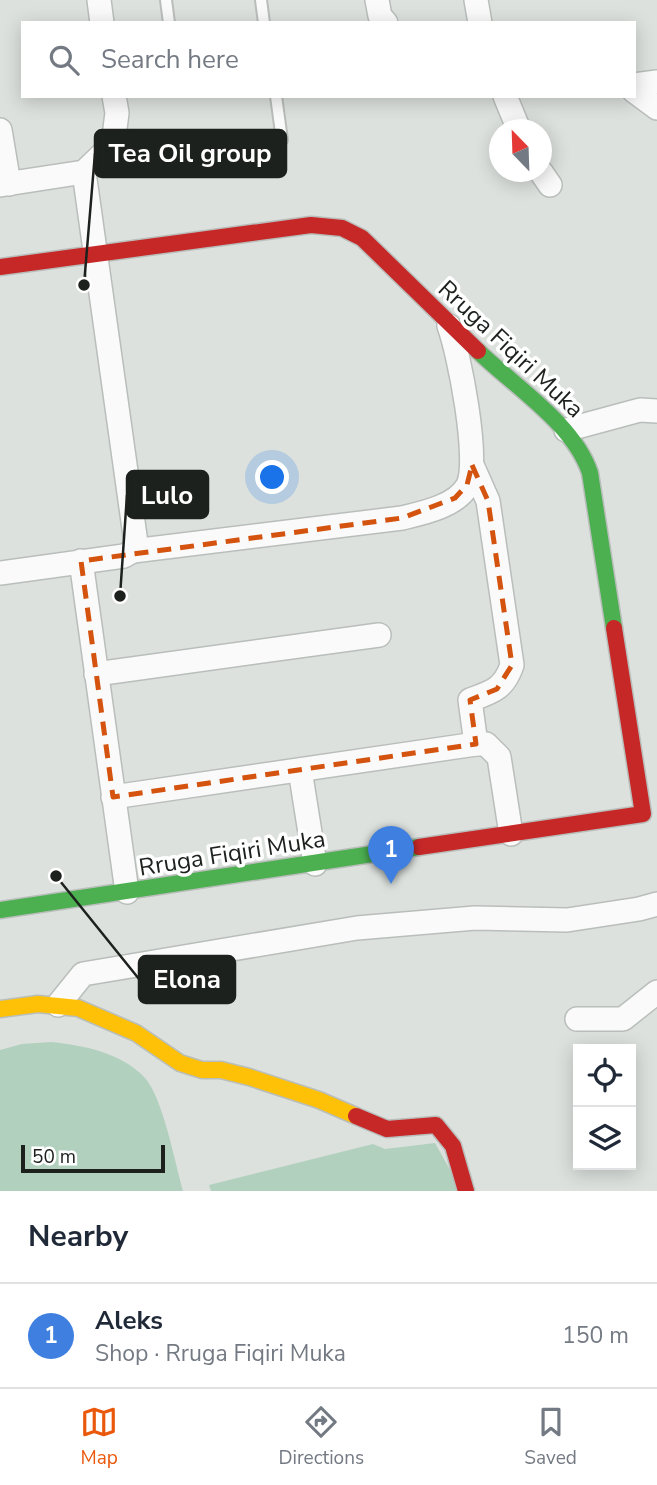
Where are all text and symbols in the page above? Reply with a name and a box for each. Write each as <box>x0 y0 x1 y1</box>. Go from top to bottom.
search box <box>21 21 636 98</box>
icon: search <box>45 41 83 79</box>
text: Search here <box>101 42 239 77</box>
north arrow <box>489 119 552 182</box>
callout: Tea Oil group <box>95 130 286 177</box>
text: Tea Oil group <box>108 136 272 171</box>
street label: Rruga Fiqiri Muka <box>431 273 591 425</box>
your location <box>255 460 289 494</box>
callout: Lulo <box>127 471 208 518</box>
text: Lulo <box>141 478 193 513</box>
street label: Rruga Fiqiri Muka <box>137 822 327 884</box>
pin: 1 <box>368 826 414 884</box>
callout: Elona <box>139 956 235 1003</box>
text: Elona <box>153 962 221 997</box>
map controls <box>573 1044 636 1170</box>
button: locate <box>573 1044 636 1107</box>
button: layers <box>573 1107 636 1170</box>
scale bar <box>21 1142 164 1174</box>
text: 50 m <box>32 1144 76 1170</box>
text: Nearby <box>28 1216 128 1257</box>
text: Aleks <box>95 1303 163 1338</box>
text: 1 <box>44 1320 58 1351</box>
text: 150 m <box>562 1320 629 1351</box>
text: Shop · Rruga Fiqiri Muka <box>95 1338 346 1369</box>
tab: Map <box>80 1403 118 1471</box>
tab: Directions <box>278 1403 364 1471</box>
tab: Saved <box>524 1403 577 1471</box>

